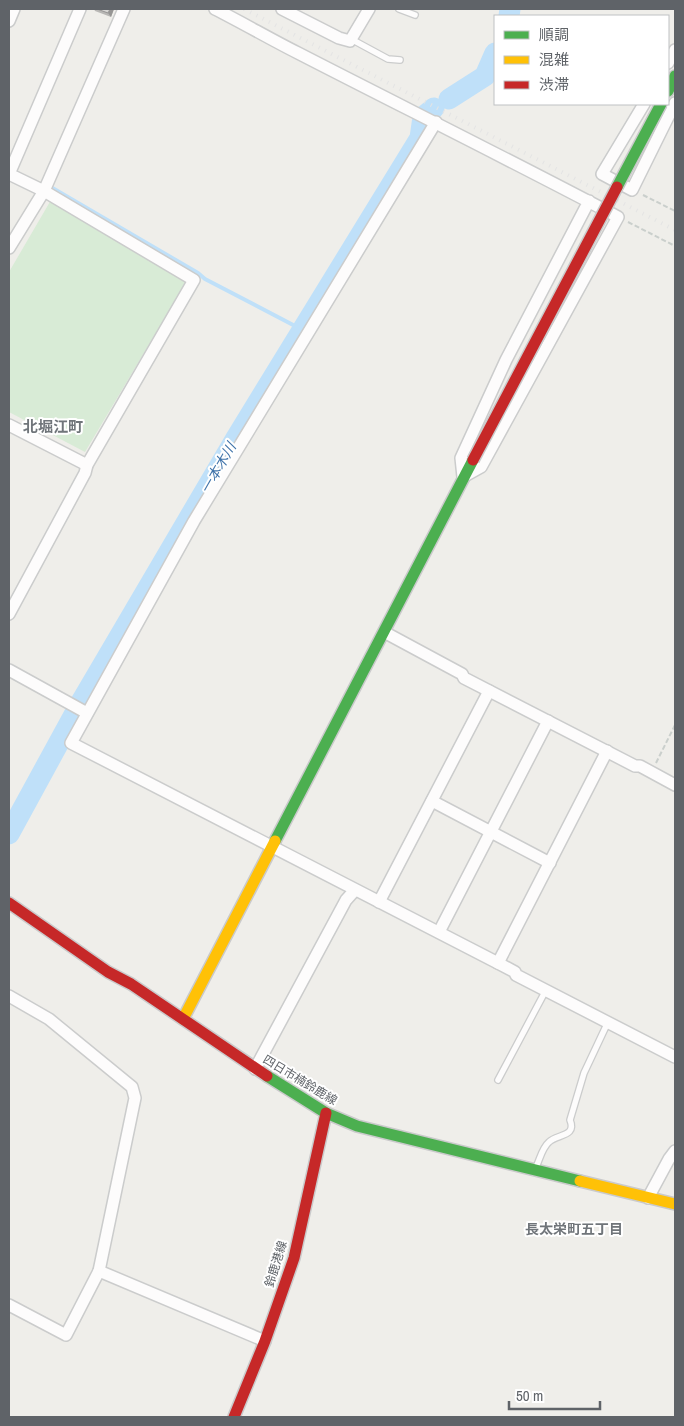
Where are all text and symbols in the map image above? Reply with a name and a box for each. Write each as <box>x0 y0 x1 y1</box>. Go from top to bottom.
legend <box>494 15 669 105</box>
text: 順調 <box>539 24 569 45</box>
text: 混雑 <box>539 49 569 70</box>
text: 渋滞 <box>539 74 569 95</box>
district label: 北堀江町 <box>23 416 83 437</box>
water label: 一本木川 <box>196 438 241 497</box>
street label: 四日市楠鈴鹿線 <box>260 1052 340 1108</box>
district label: 長太栄町五丁目 <box>525 1220 623 1238</box>
street label: 鈴鹿港線 <box>261 1239 291 1289</box>
scale bar <box>509 1378 600 1410</box>
text: 50 m <box>516 1385 543 1406</box>

